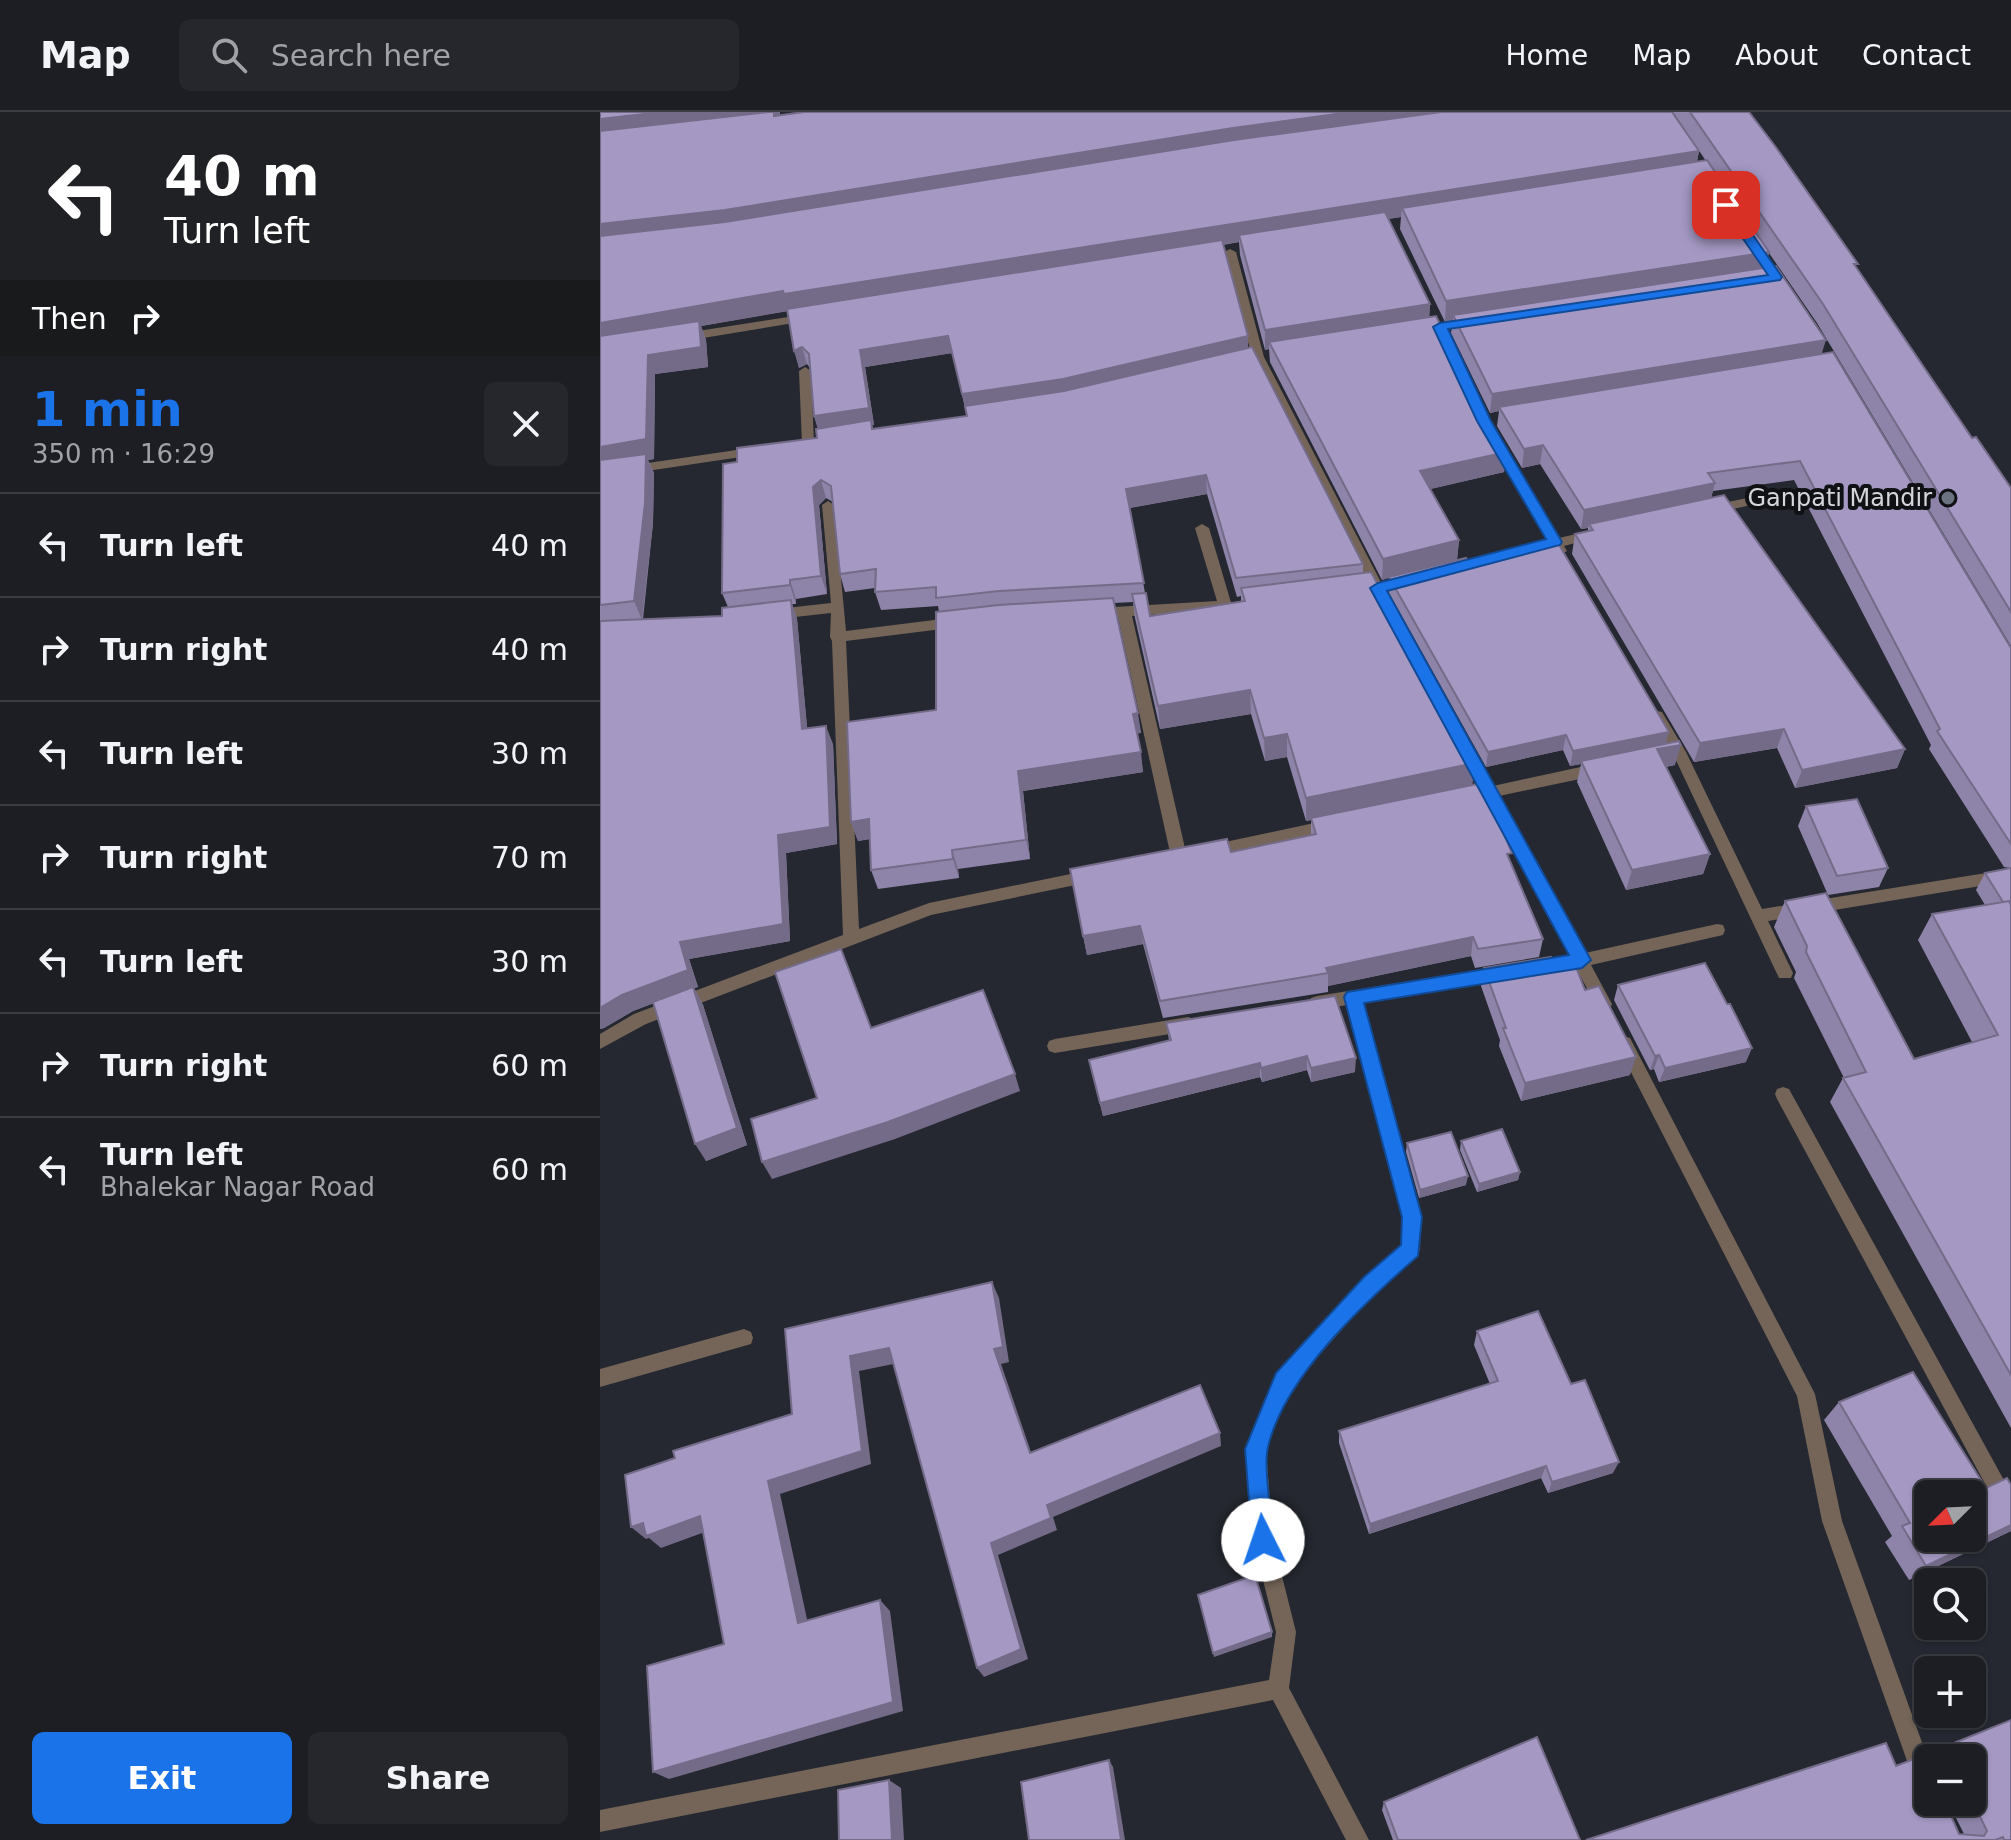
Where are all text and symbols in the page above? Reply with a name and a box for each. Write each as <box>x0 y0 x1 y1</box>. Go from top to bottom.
search box <box>179 19 739 91</box>
text: Map <box>40 33 131 77</box>
icon: search <box>207 33 251 77</box>
text: Search here <box>271 38 451 73</box>
text: Home <box>1505 39 1588 72</box>
text: Map <box>1632 39 1691 72</box>
text: About <box>1735 39 1818 72</box>
text: Contact <box>1862 39 1971 72</box>
text: 40 m <box>164 143 320 208</box>
icon: left <box>32 144 136 248</box>
pin <box>1692 171 1760 239</box>
icon: arrive <box>1704 183 1748 227</box>
text: Turn left <box>164 210 310 251</box>
icon: right <box>123 296 167 340</box>
text: Then <box>32 301 107 336</box>
text: 1 min <box>32 381 183 437</box>
button: close <box>484 382 568 466</box>
text: 350 m · 16:29 <box>32 439 215 469</box>
place label: Ganpati Mandir <box>1747 484 1932 512</box>
marker: Ganpati Mandir <box>1939 489 1957 507</box>
icon: left <box>32 523 76 567</box>
text: Turn left <box>100 528 243 563</box>
text: 40 m <box>491 528 568 563</box>
icon: right <box>32 627 76 671</box>
text: Turn right <box>100 632 267 667</box>
text: 40 m <box>491 632 568 667</box>
icon: left <box>32 731 76 775</box>
text: Turn left <box>100 736 243 771</box>
text: 30 m <box>491 736 568 771</box>
icon: right <box>32 835 76 879</box>
text: Turn right <box>100 840 267 875</box>
text: 70 m <box>491 840 568 875</box>
icon: left <box>32 939 76 983</box>
text: Turn left <box>100 944 243 979</box>
text: 30 m <box>491 944 568 979</box>
icon: right <box>32 1043 76 1087</box>
text: Turn right <box>100 1048 267 1083</box>
text: 60 m <box>491 1048 568 1083</box>
text: Turn left <box>100 1137 243 1172</box>
icon: left <box>32 1147 76 1191</box>
text: 60 m <box>491 1152 568 1187</box>
text: Bhalekar Nagar Road <box>100 1172 375 1202</box>
north arrow <box>1914 1480 1986 1552</box>
map controls <box>1914 1480 1986 1816</box>
position arrow <box>1221 1498 1305 1582</box>
button: search <box>1914 1568 1986 1640</box>
button: + <box>1914 1656 1986 1728</box>
button: Exit <box>32 1732 292 1824</box>
button: Share <box>308 1732 568 1824</box>
button: − <box>1914 1744 1986 1816</box>

